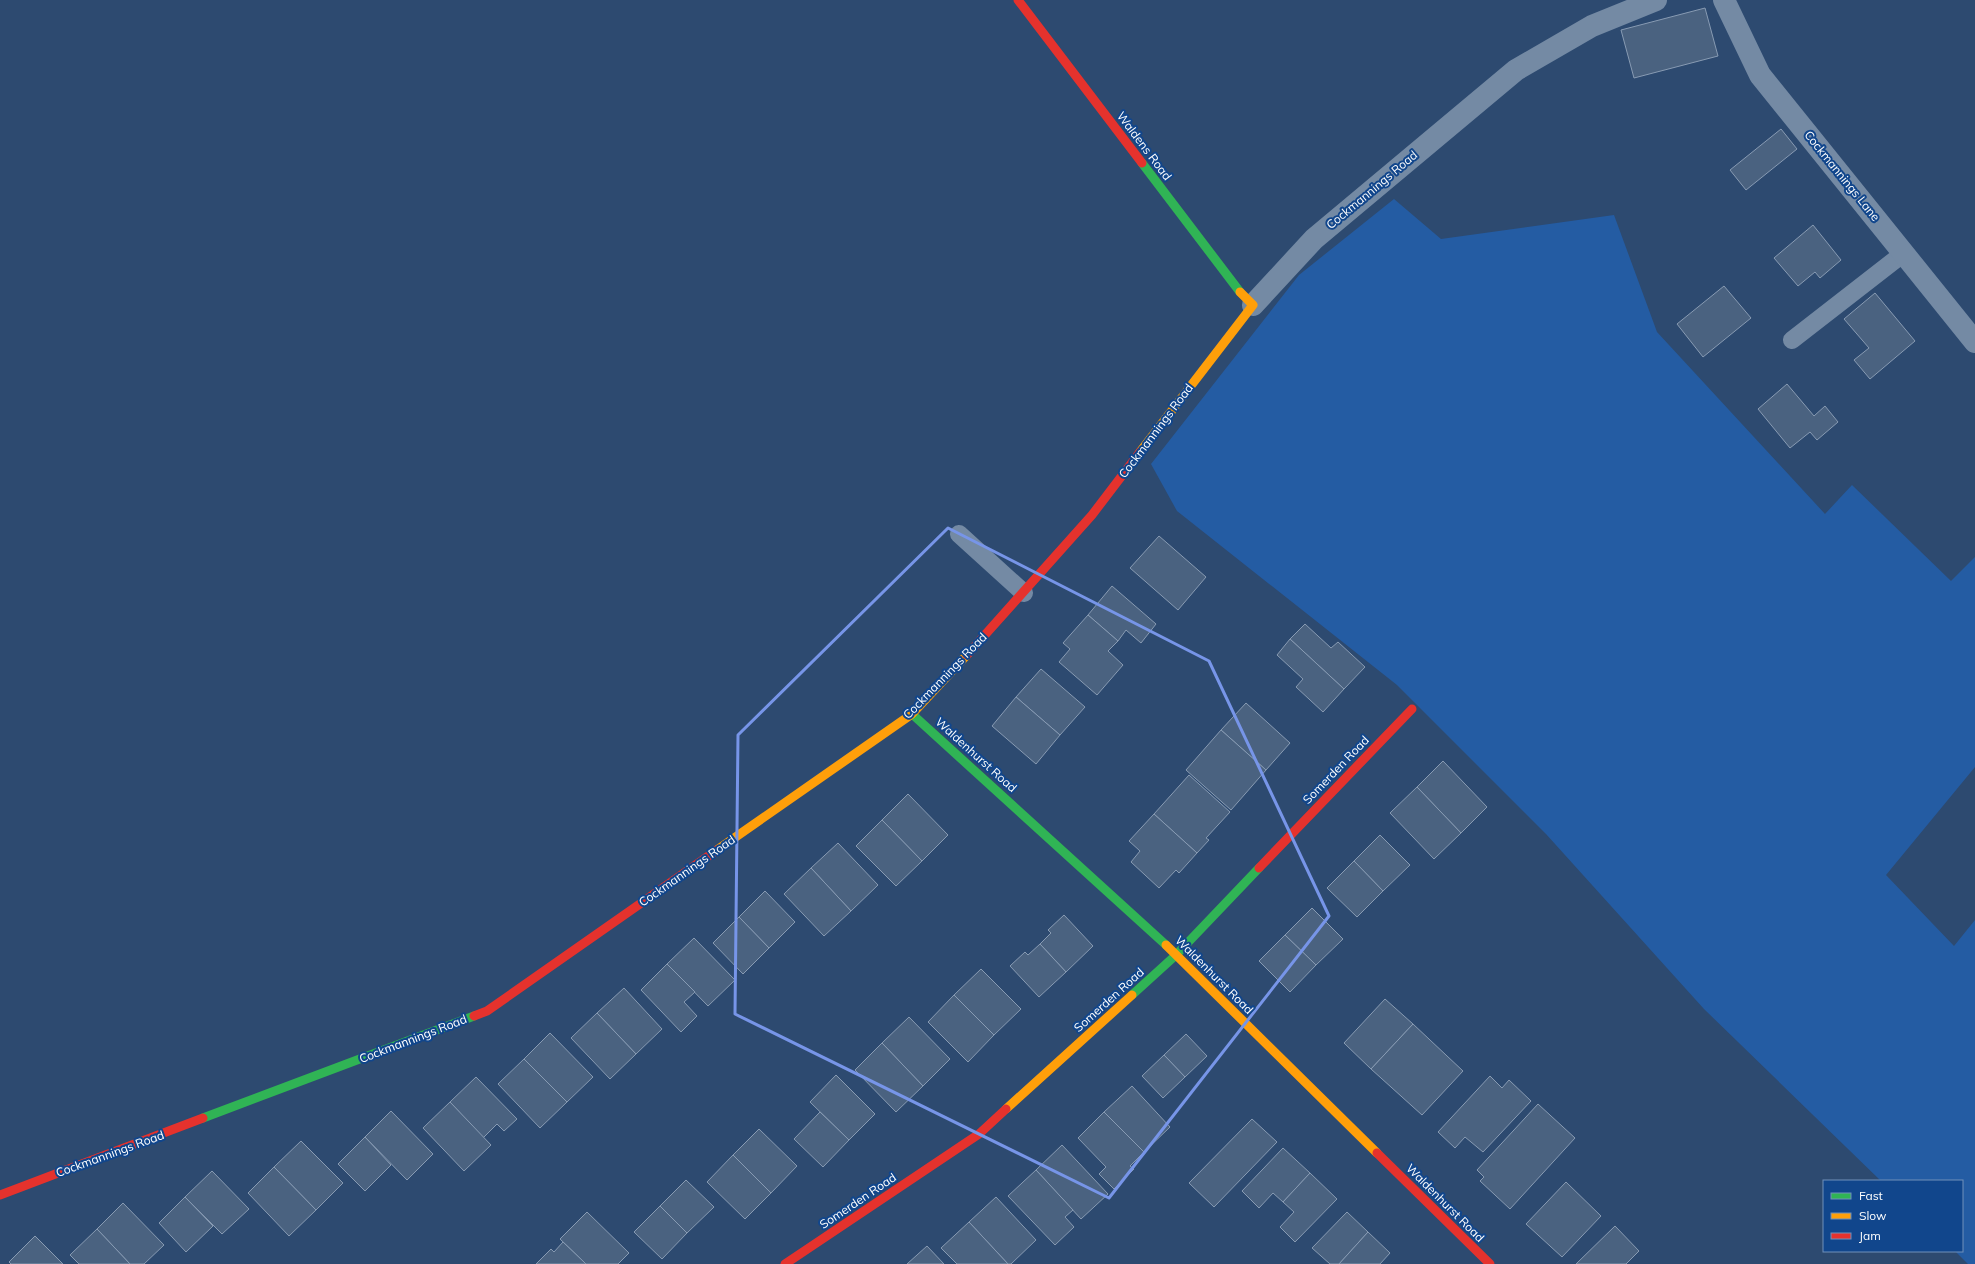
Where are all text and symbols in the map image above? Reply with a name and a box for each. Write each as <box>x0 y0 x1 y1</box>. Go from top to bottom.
street label: Waldens Road <box>1114 108 1175 183</box>
street label: Cockmannings Lane <box>1801 127 1883 224</box>
street label: Cockmannings Road <box>1323 147 1420 232</box>
street label: Cockmannings Road <box>1115 381 1196 481</box>
street label: Cockmannings Road <box>900 629 990 722</box>
street label: Waldenhurst Road <box>933 714 1020 795</box>
street label: Somerden Road <box>1299 732 1372 807</box>
street label: Cockmannings Road <box>636 832 738 909</box>
street label: Waldenhurst Road <box>1172 932 1257 1017</box>
street label: Somerden Road <box>1071 964 1147 1035</box>
street label: Cockmannings Road <box>357 1011 469 1066</box>
street label: Cockmannings Road <box>54 1127 166 1180</box>
street label: Waldenhurst Road <box>1403 1160 1488 1245</box>
street label: Somerden Road <box>817 1169 899 1232</box>
legend <box>1823 1180 1963 1252</box>
text: Fast <box>1859 1188 1883 1203</box>
text: Slow <box>1859 1208 1887 1223</box>
text: Jam <box>1859 1228 1881 1243</box>

